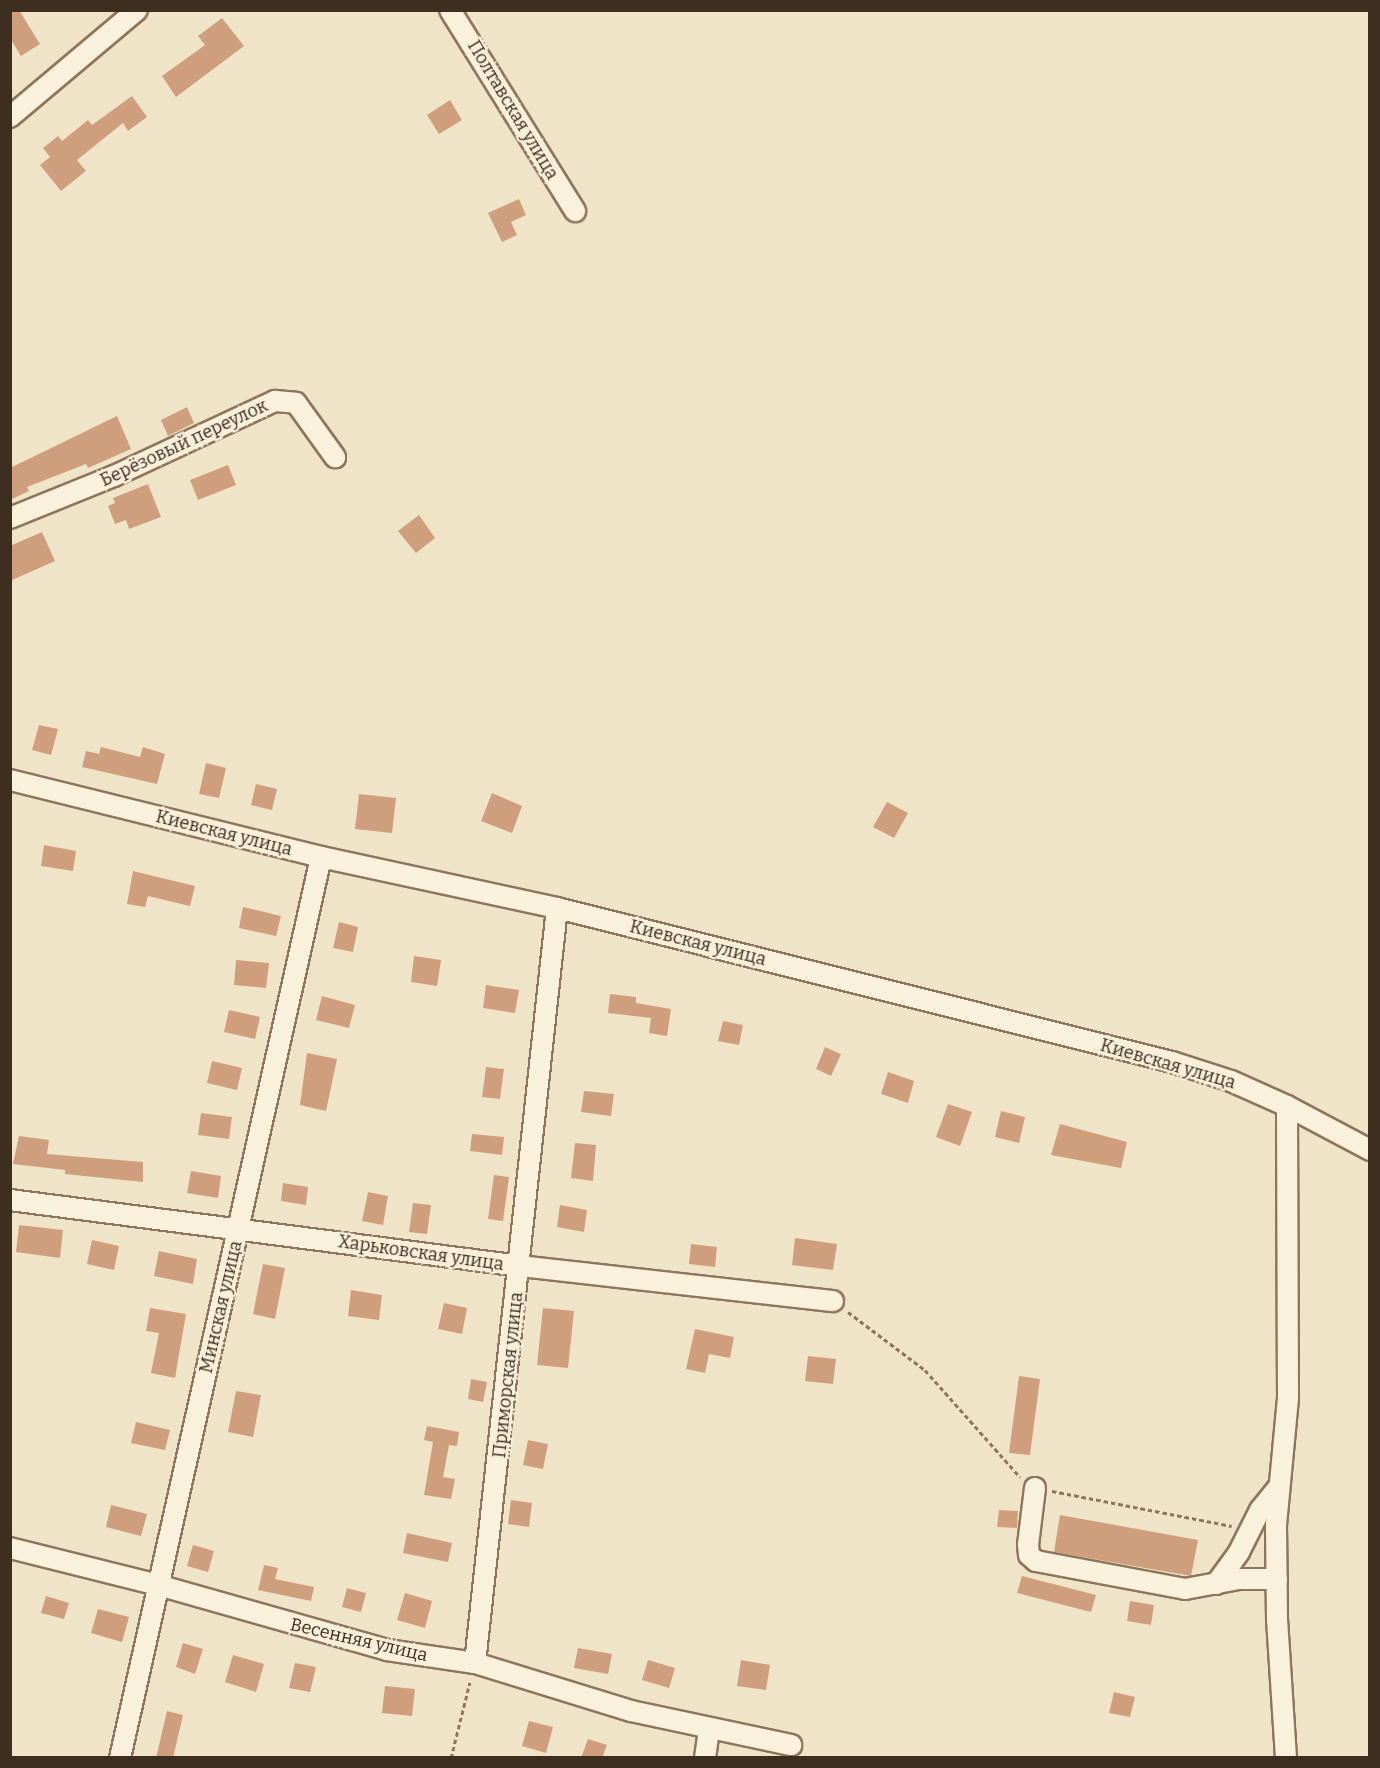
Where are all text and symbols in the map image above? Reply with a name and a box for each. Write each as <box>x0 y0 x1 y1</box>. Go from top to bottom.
street label: Полтавская улица <box>463 36 563 184</box>
street label: Берёзовый переулок <box>97 395 271 491</box>
street label: Киевская улица <box>154 806 294 860</box>
street label: Киевская улица <box>628 916 768 970</box>
street label: Киевская улица <box>1098 1034 1238 1094</box>
street label: Харьковская улица <box>337 1231 505 1275</box>
street label: Минская улица <box>195 1239 247 1375</box>
street label: Приморская улица <box>489 1291 527 1459</box>
street label: Весенняя улица <box>288 1614 430 1666</box>

